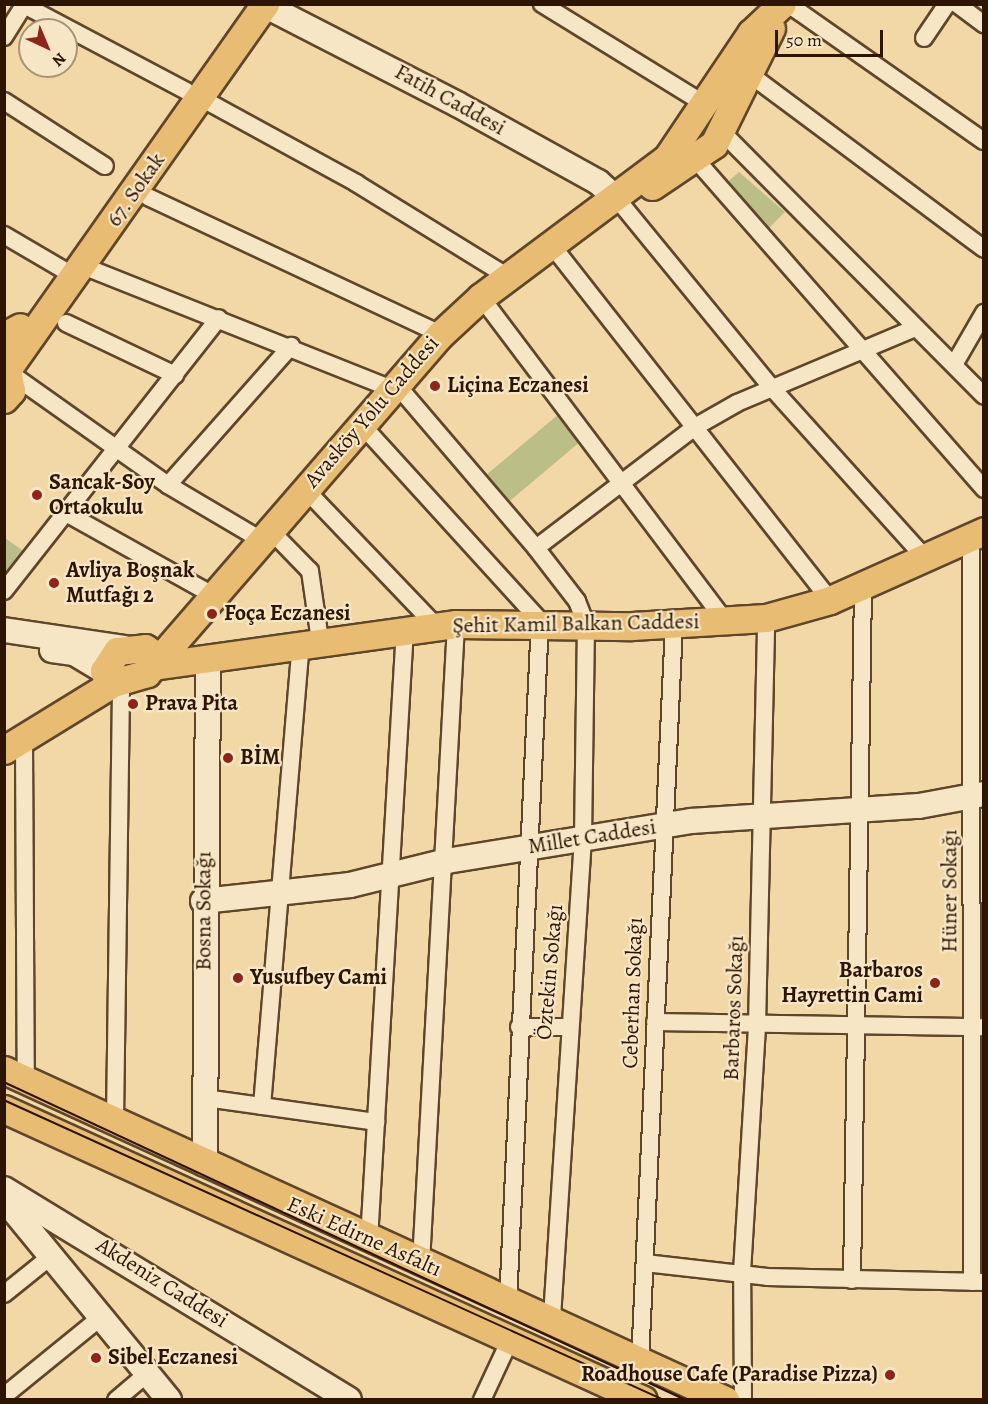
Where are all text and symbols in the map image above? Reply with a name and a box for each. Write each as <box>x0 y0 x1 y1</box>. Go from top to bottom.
north arrow <box>18 18 78 78</box>
scale bar <box>778 18 886 56</box>
text: 50 m <box>786 28 822 52</box>
text: N <box>47 48 71 71</box>
street label: Fatih Caddesi <box>390 59 510 141</box>
street label: 67. Sokak <box>101 148 171 232</box>
street label: Avasköy Yolu Caddesi <box>299 331 445 493</box>
place label: Liçina Eczanesi <box>447 373 589 399</box>
marker: Liçina Eczanesi <box>428 379 442 393</box>
place label: Sancak-Soy Ortaokulu <box>49 469 155 520</box>
marker: Sancak-Soy Ortaokulu <box>30 488 44 502</box>
place label: Avliya Boşnak Mutfağı 2 <box>66 557 194 608</box>
marker: Avliya Boşnak Mutfağı 2 <box>47 576 61 590</box>
place label: Foça Eczanesi <box>224 601 351 627</box>
marker: Foça Eczanesi <box>205 607 219 621</box>
street label: Şehit Kamil Balkan Caddesi <box>452 609 700 639</box>
place label: Prava Pita <box>145 691 238 717</box>
marker: Prava Pita <box>126 697 140 711</box>
place label: BİM <box>240 745 280 771</box>
marker: BİM <box>221 751 235 765</box>
street label: Millet Caddesi <box>526 814 658 860</box>
street label: Hüner Sokağı <box>937 829 963 953</box>
street label: Bosna Sokağı <box>191 851 217 971</box>
street label: Öztekin Sokağı <box>531 903 569 1041</box>
street label: Ceberhan Sokağı <box>617 917 649 1069</box>
street label: Barbaros Sokağı <box>718 935 750 1081</box>
place label: Barbaros Hayrettin Cami <box>781 957 923 1008</box>
place label: Yusufbey Cami <box>250 965 387 991</box>
marker: Yusufbey Cami <box>231 971 245 985</box>
marker: Barbaros Hayrettin Cami <box>928 976 942 990</box>
street label: Eski Edirne Asfaltı <box>283 1191 445 1283</box>
street label: Akdeniz Caddesi <box>91 1232 233 1334</box>
place label: Sibel Eczanesi <box>108 1345 238 1371</box>
marker: Sibel Eczanesi <box>89 1351 103 1365</box>
place label: Roadhouse Cafe (Paradise Pizza) <box>581 1362 878 1388</box>
marker: Roadhouse Cafe (Paradise Pizza) <box>883 1368 897 1382</box>

